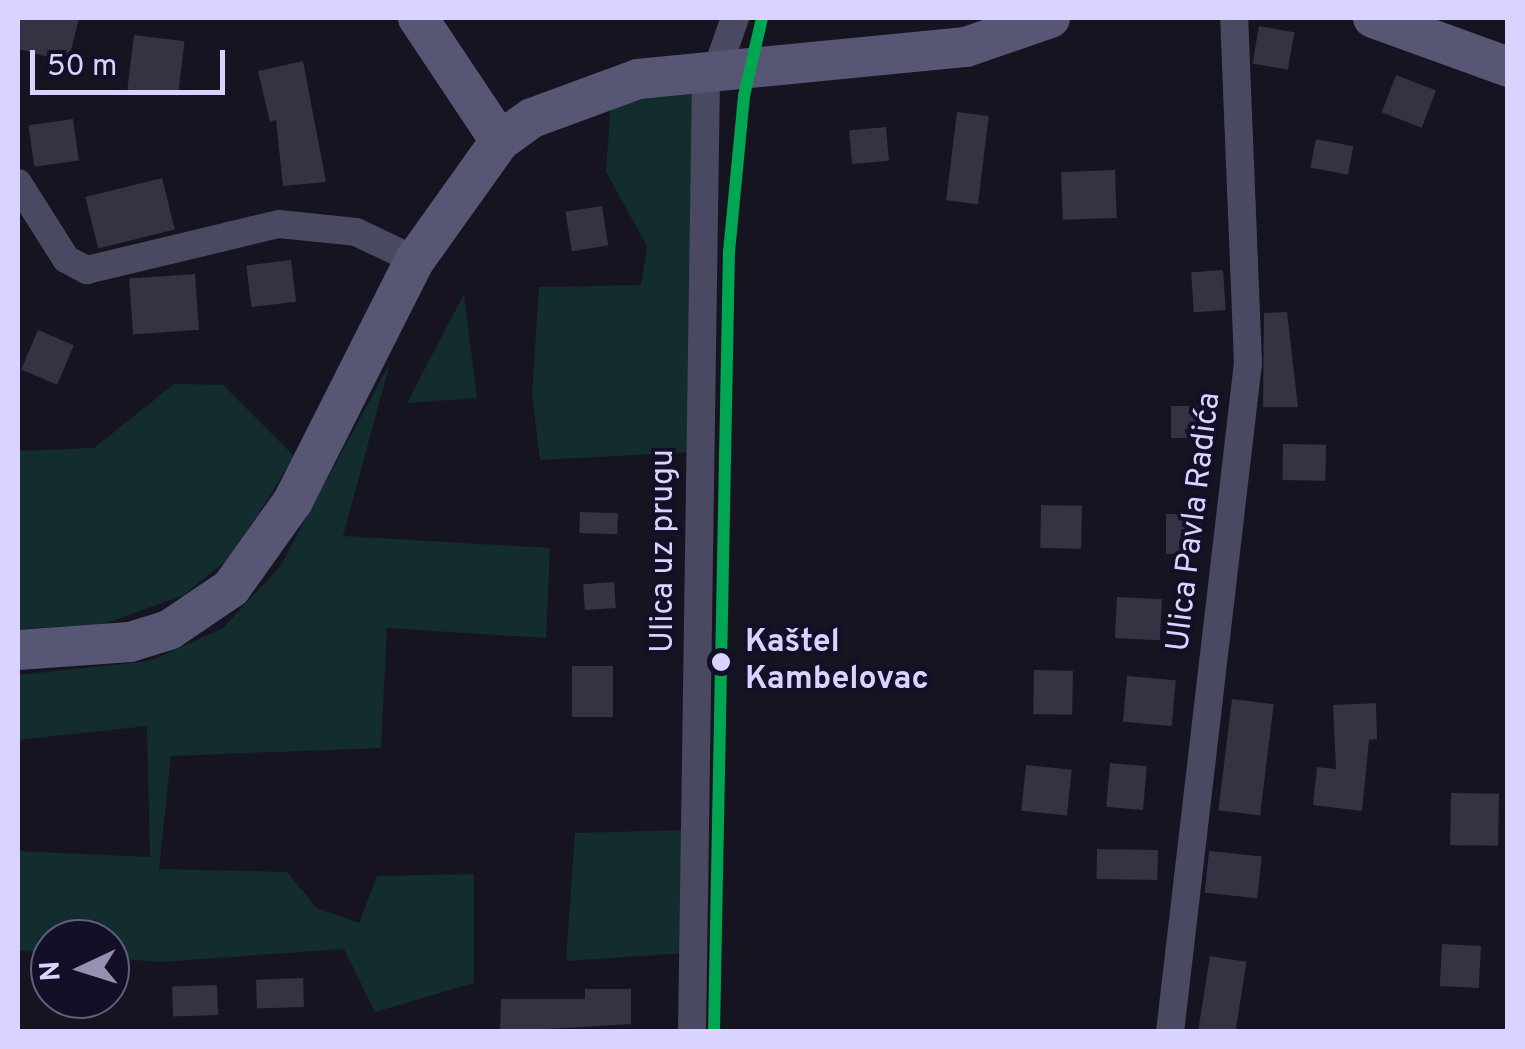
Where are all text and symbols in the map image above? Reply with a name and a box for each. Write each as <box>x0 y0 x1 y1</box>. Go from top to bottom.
scale bar <box>35 30 230 92</box>
text: 50 m <box>47 49 117 86</box>
street label: Ulica Pavla Radića <box>1160 390 1230 654</box>
street label: Ulica uz prugu <box>645 449 683 653</box>
place label: Kaštel Kambelovac <box>745 625 929 700</box>
marker: Kaštel Kambelovac <box>706 647 736 677</box>
north arrow <box>30 919 130 1019</box>
text: N <box>33 960 71 982</box>

